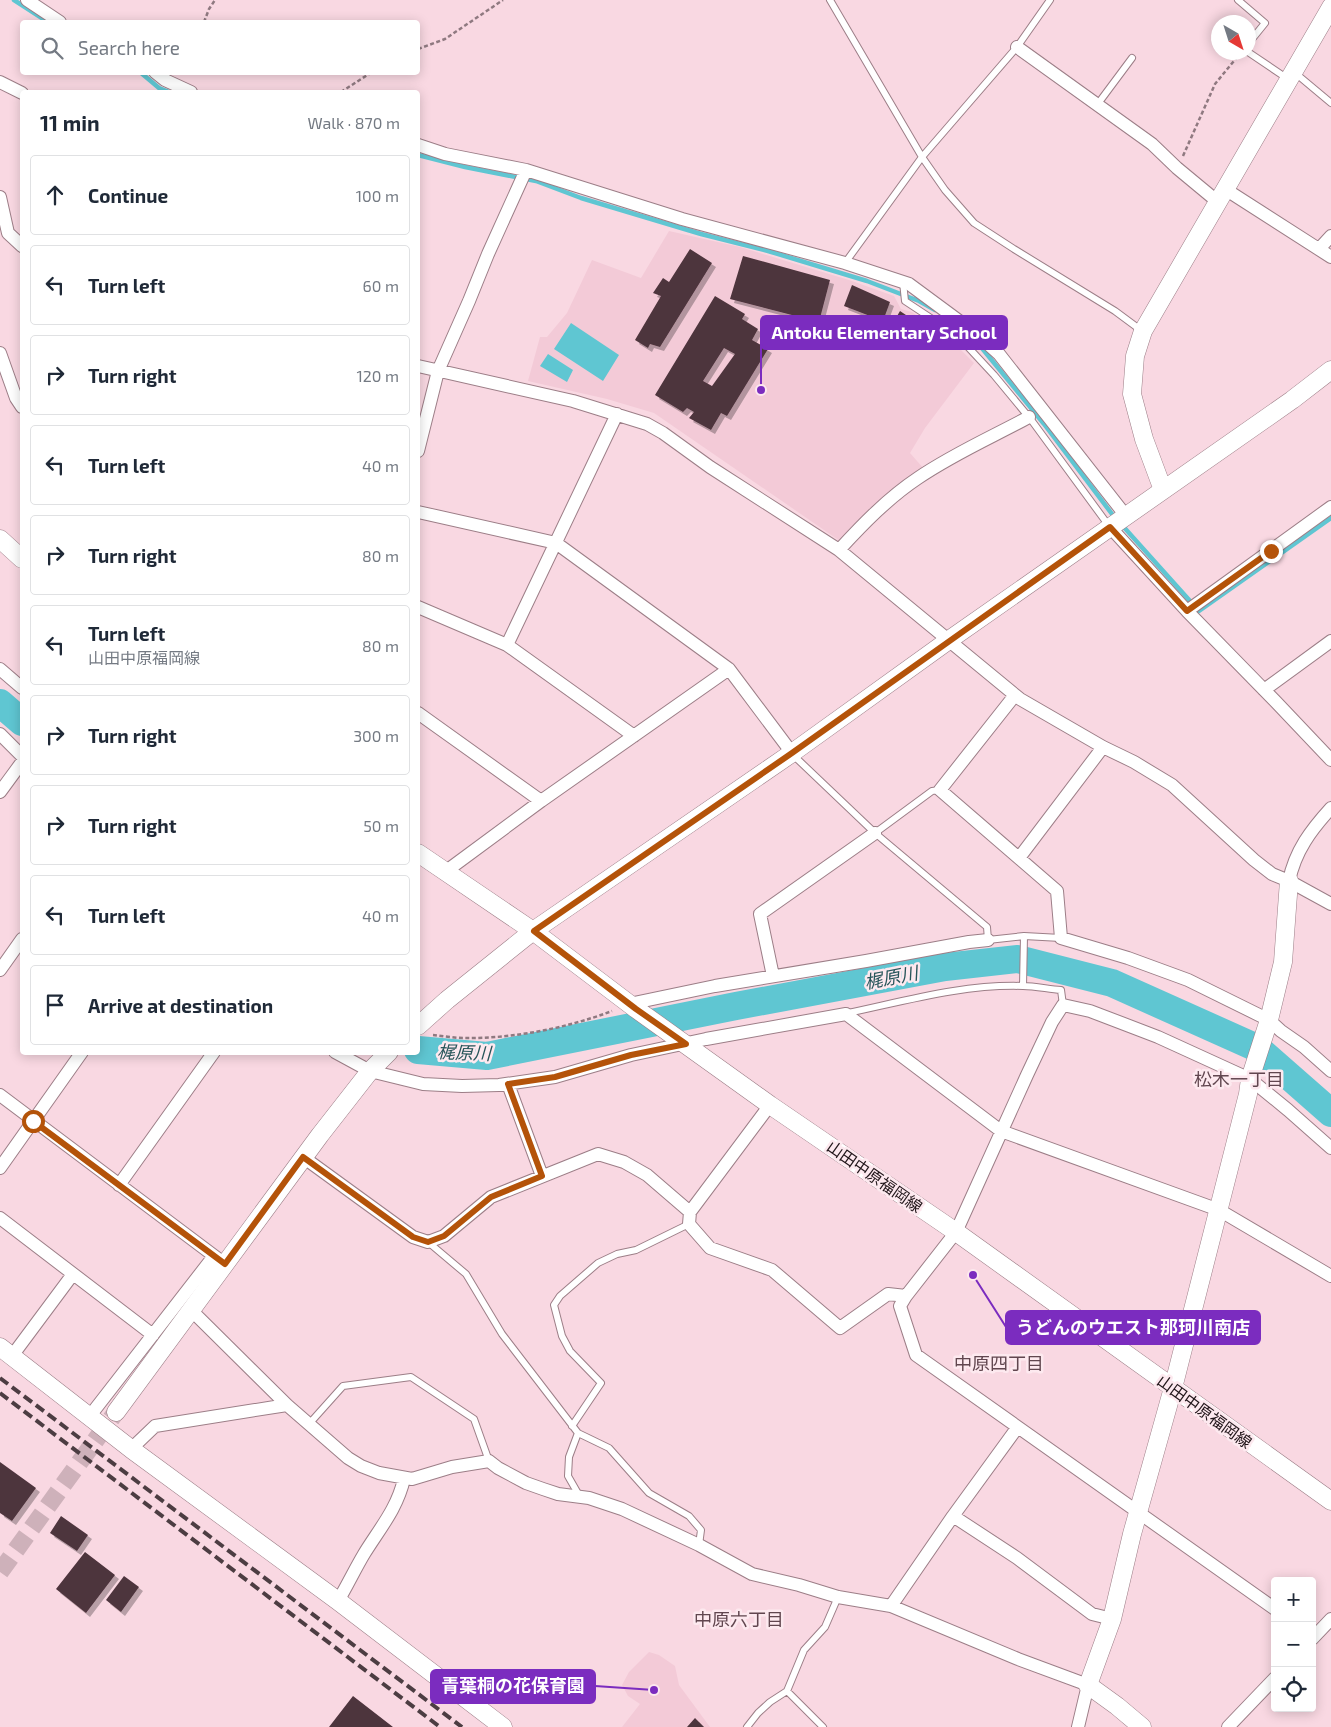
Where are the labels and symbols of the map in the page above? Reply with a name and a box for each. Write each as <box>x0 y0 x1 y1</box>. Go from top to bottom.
north arrow <box>1211 15 1256 60</box>
callout: Antoku Elementary School <box>761 316 1007 349</box>
text: Antoku Elementary School <box>771 321 997 343</box>
route end <box>1260 540 1283 563</box>
water label: 梶原川 <box>862 961 922 993</box>
water label: 梶原川 <box>437 1040 493 1064</box>
district label: 松木一丁目 <box>1194 1068 1284 1090</box>
route start <box>22 1110 45 1133</box>
street label: 山田中原福岡線 <box>824 1136 926 1216</box>
callout: うどんのウエスト那珂川南店 <box>1006 1311 1260 1344</box>
text: うどんのウエスト那珂川南店 <box>1016 1316 1250 1338</box>
district label: 中原四丁目 <box>954 1352 1044 1374</box>
street label: 山田中原福岡線 <box>1154 1370 1256 1452</box>
district label: 中原六丁目 <box>694 1608 784 1630</box>
callout: 青葉桐の花保育園 <box>431 1670 595 1703</box>
text: 青葉桐の花保育園 <box>441 1674 585 1696</box>

